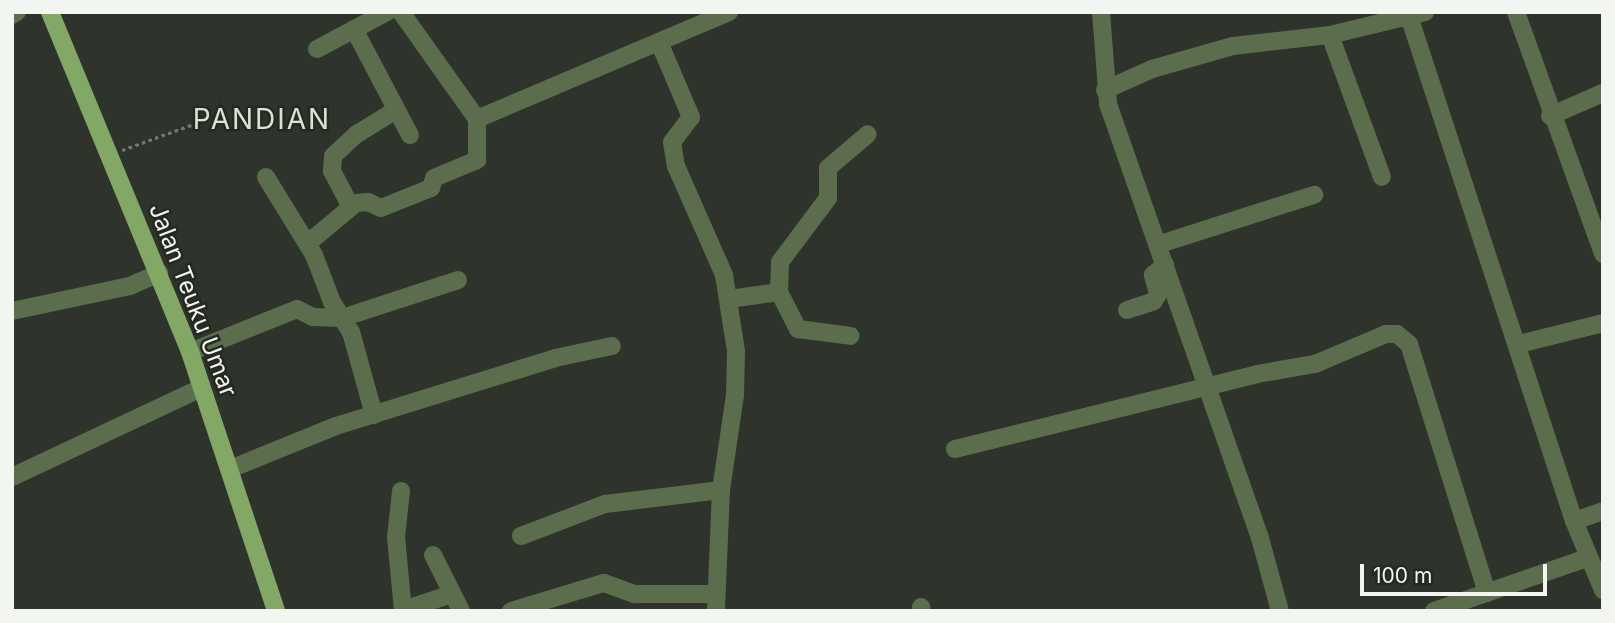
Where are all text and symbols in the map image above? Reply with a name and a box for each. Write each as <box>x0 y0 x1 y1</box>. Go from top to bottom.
district label: PANDIAN <box>194 102 330 136</box>
street label: Jalan Teuku Umar <box>143 199 243 401</box>
scale bar <box>1363 550 1550 594</box>
text: 100 m <box>1373 563 1432 588</box>

